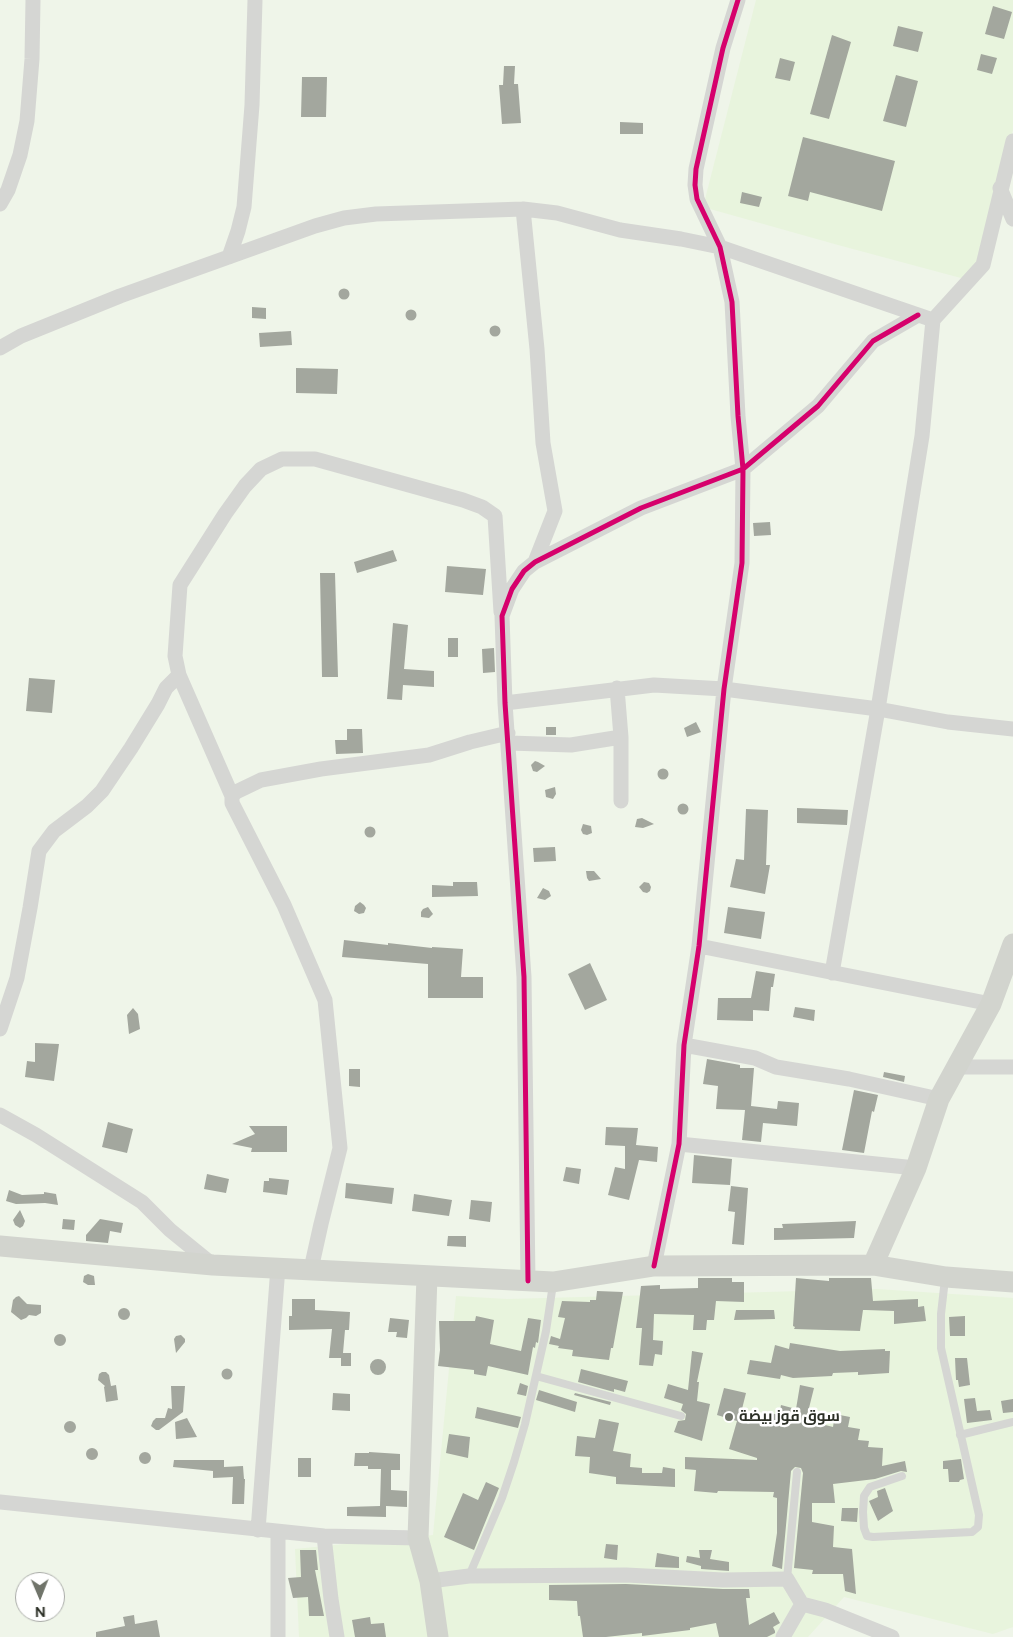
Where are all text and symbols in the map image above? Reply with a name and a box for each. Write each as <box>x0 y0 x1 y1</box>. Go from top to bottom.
place label: سوق قوز بيضة <box>739 1408 840 1426</box>
marker: سوق قوز بيضة <box>723 1411 735 1423</box>
north arrow <box>15 1572 65 1622</box>
text: N <box>35 1603 46 1620</box>

